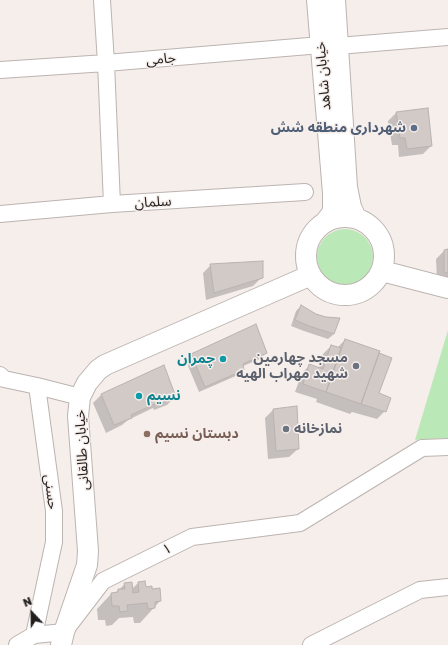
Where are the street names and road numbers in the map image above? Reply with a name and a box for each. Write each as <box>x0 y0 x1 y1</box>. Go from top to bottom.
street label: خیابان شاهد <box>312 41 334 111</box>
street label: جامی <box>145 49 177 69</box>
street label: سلمان <box>134 193 172 211</box>
street label: خیابان طالقانی <box>71 409 93 491</box>
street label: حسنی <box>41 473 61 511</box>
street label: ۱ <box>160 540 174 558</box>

